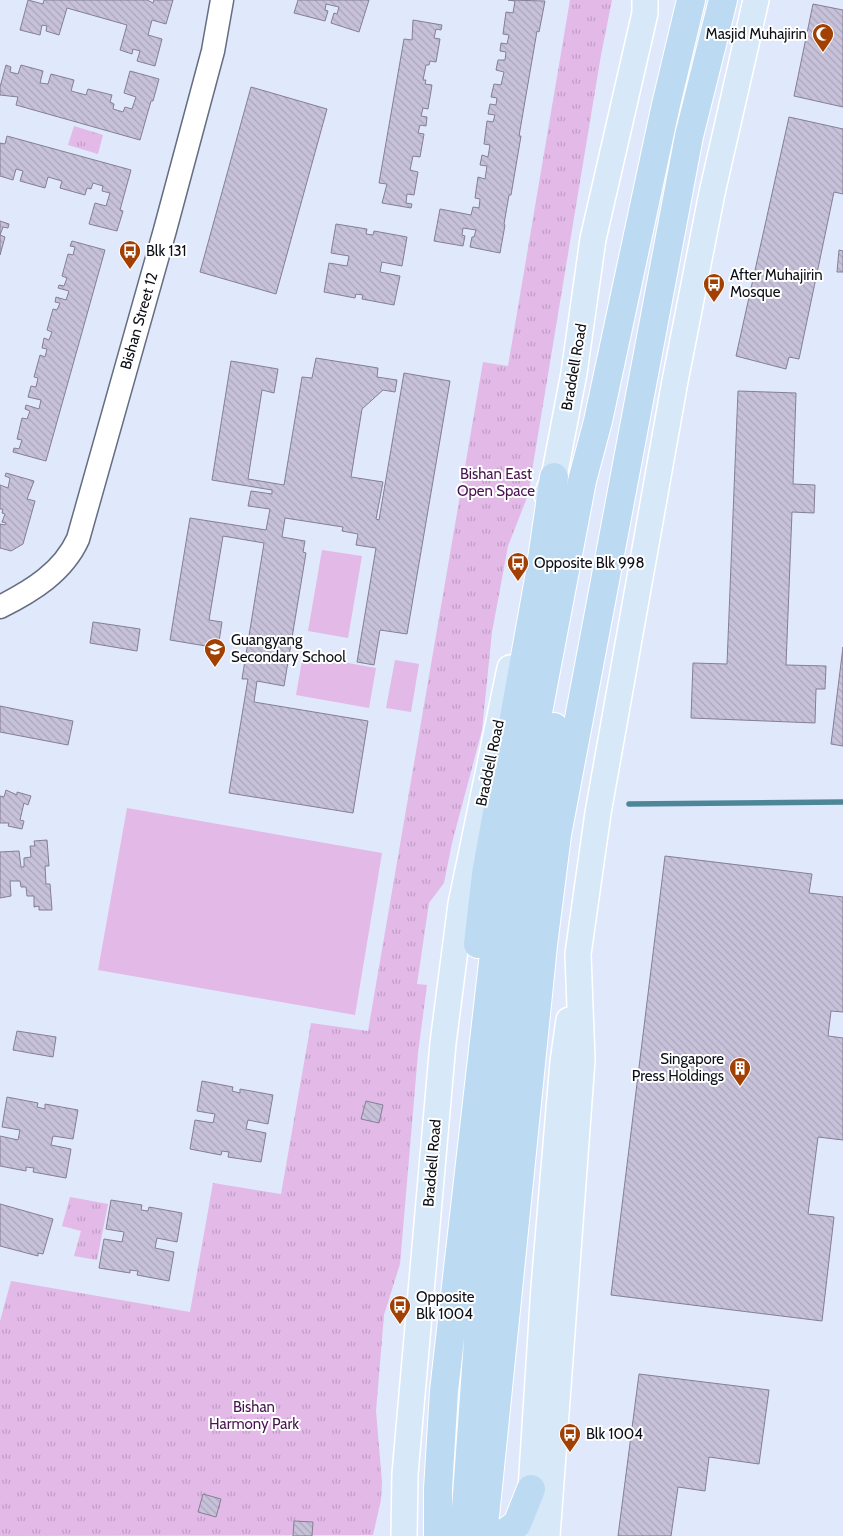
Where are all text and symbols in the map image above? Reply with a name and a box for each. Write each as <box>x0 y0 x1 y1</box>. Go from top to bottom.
mosque icon: Masjid Muhajirin <box>811 22 835 53</box>
place label: Masjid Muhajirin <box>706 25 807 43</box>
bus stop icon: Blk 131 <box>118 239 142 270</box>
place label: Blk 131 <box>146 242 186 260</box>
place label: After Muhajirin Mosque <box>730 266 823 301</box>
street label: Bishan Street 12 <box>117 270 161 372</box>
bus stop icon: After Muhajirin Mosque <box>702 272 726 303</box>
street label: Braddell Road <box>557 322 591 412</box>
park label: Bishan East Open Space <box>457 465 535 500</box>
bus stop icon: Opposite Blk 998 <box>506 551 530 582</box>
place label: Opposite Blk 998 <box>534 554 644 572</box>
place label: Guangyang Secondary School <box>231 631 346 666</box>
school or university icon: Guangyang Secondary School <box>203 637 227 668</box>
street label: Braddell Road <box>472 718 508 808</box>
place label: Singapore Press Holdings <box>632 1050 724 1085</box>
building icon: Singapore Press Holdings <box>728 1056 752 1087</box>
street label: Braddell Road <box>419 1118 445 1208</box>
place label: Opposite Blk 1004 <box>416 1288 475 1323</box>
bus stop icon: Opposite Blk 1004 <box>388 1294 412 1325</box>
park label: Bishan Harmony Park <box>209 1398 299 1433</box>
bus stop icon: Blk 1004 <box>558 1422 582 1453</box>
place label: Blk 1004 <box>586 1425 643 1443</box>

